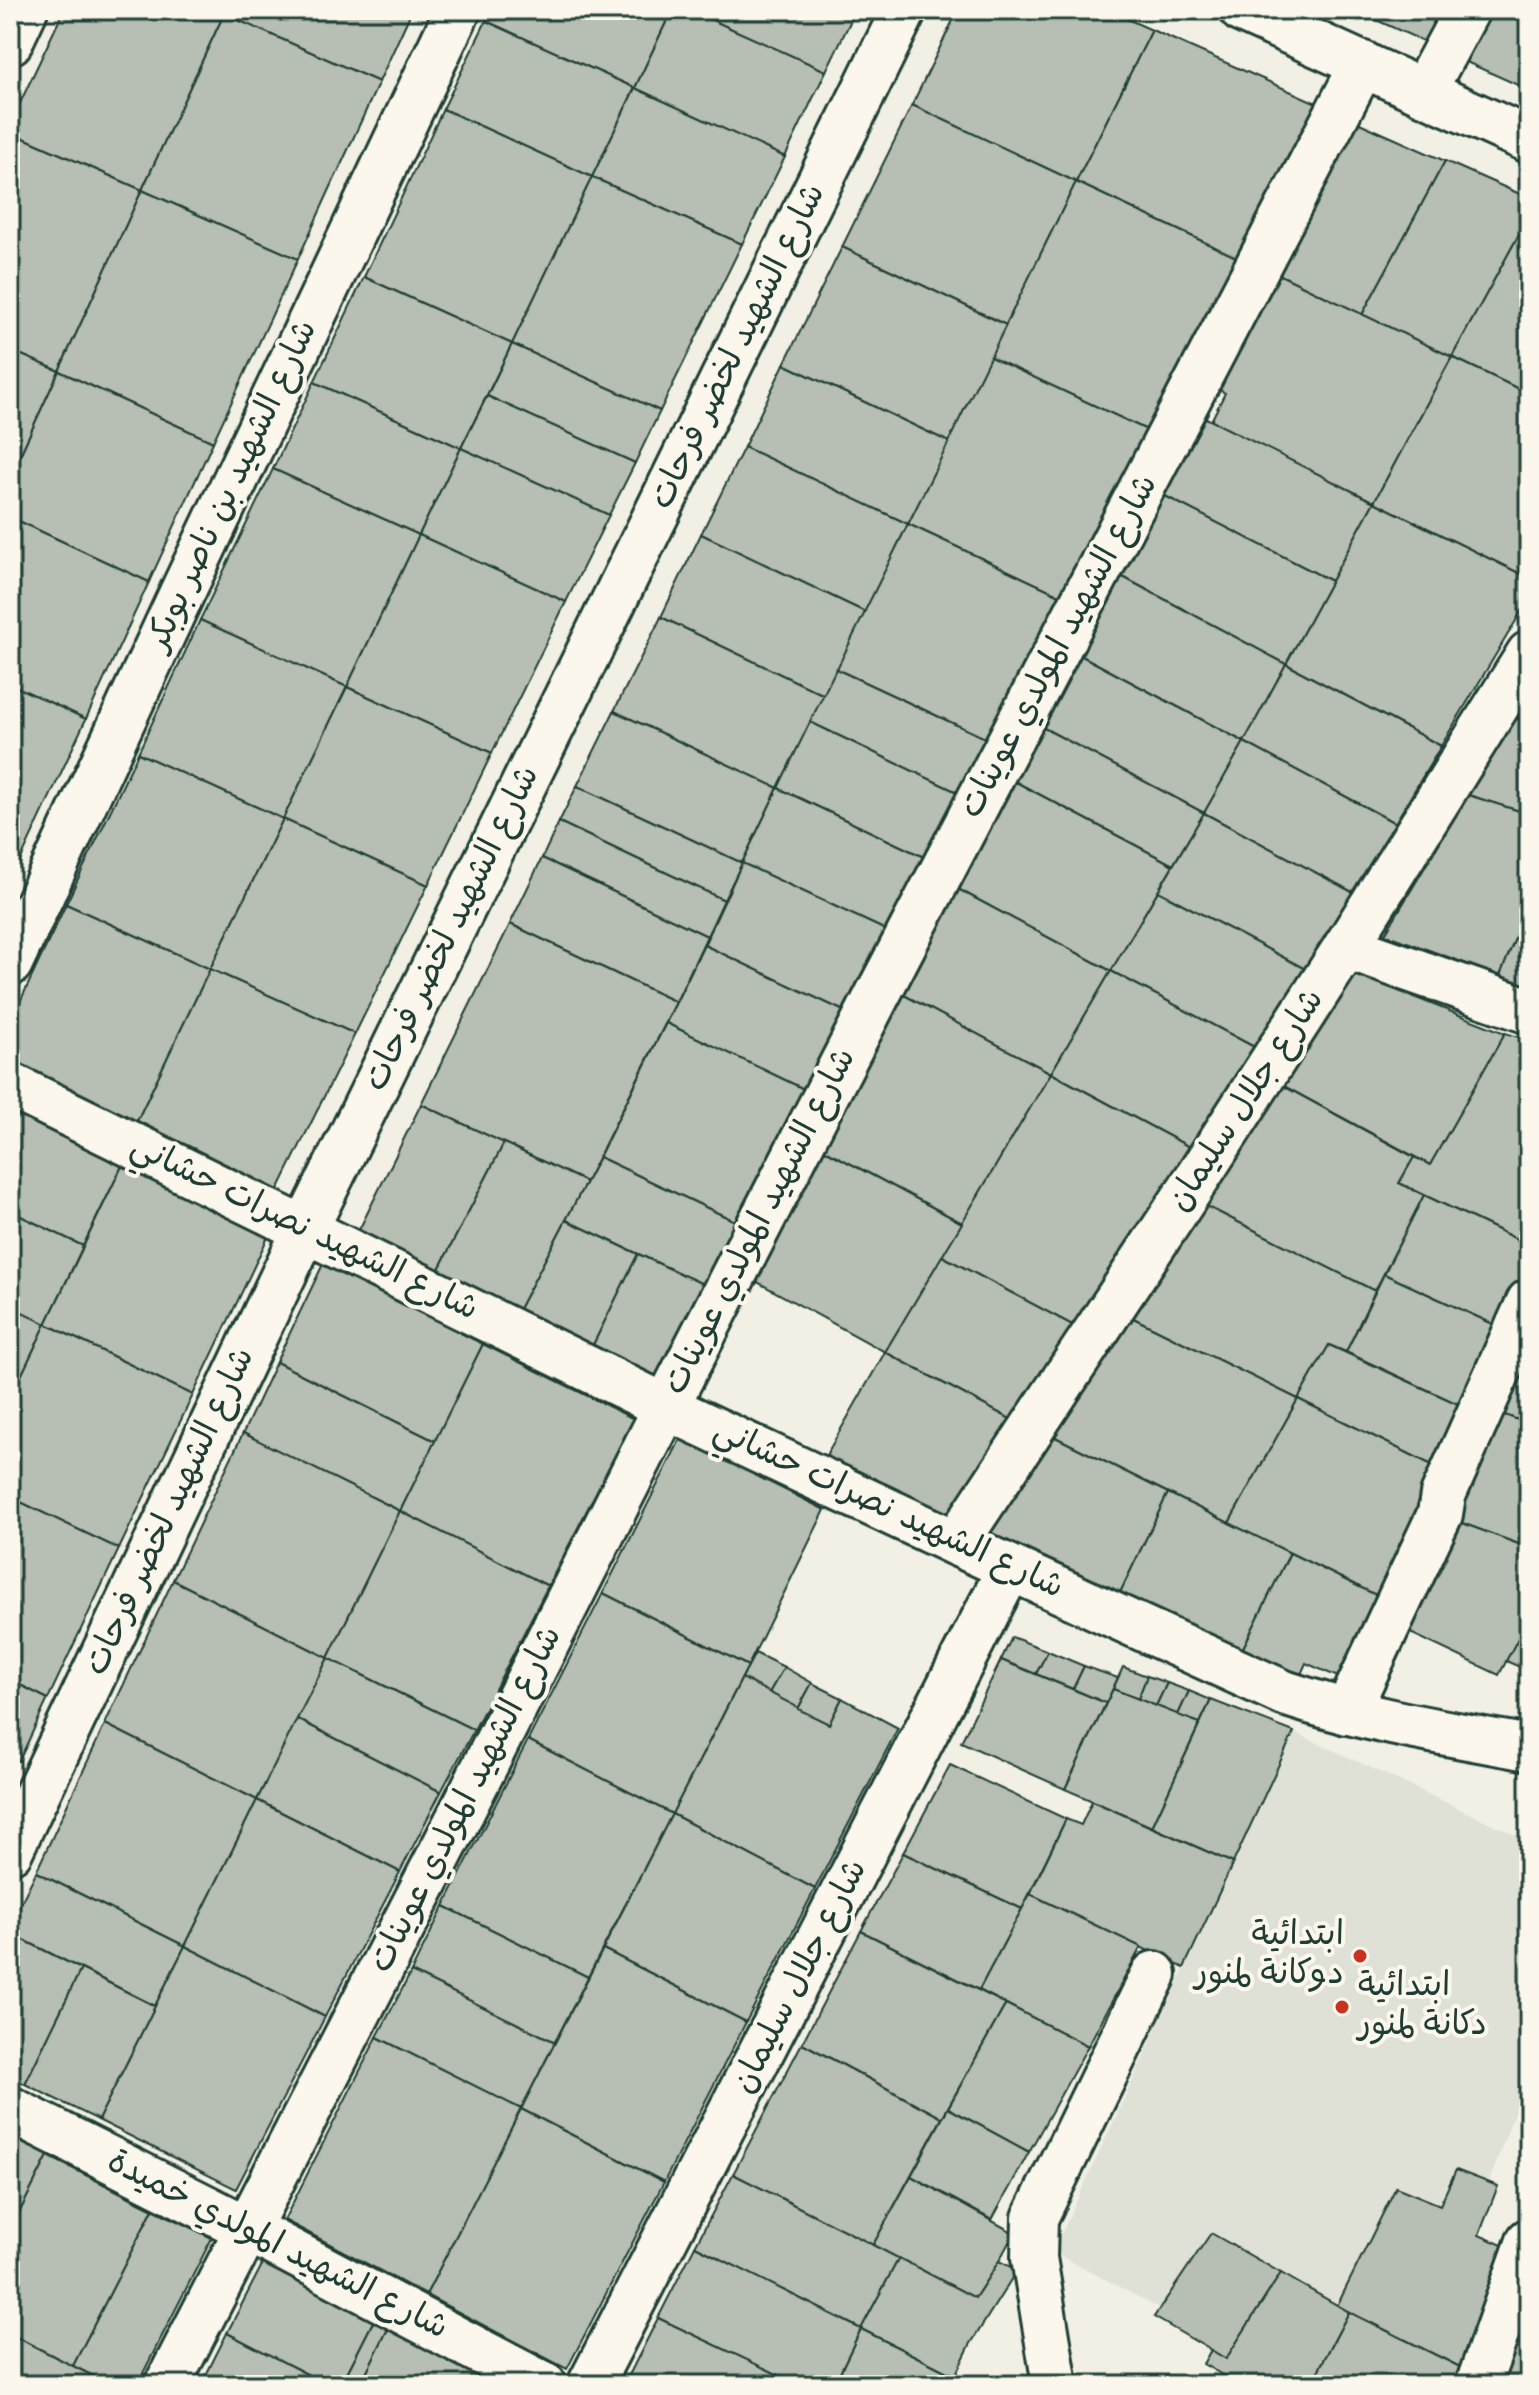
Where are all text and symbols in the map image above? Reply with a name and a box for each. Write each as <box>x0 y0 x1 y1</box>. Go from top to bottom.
street label: شارع الشهيد لخضر فرحات <box>638 176 840 518</box>
street label: شارع الشهيد بن ناصر بوبكر <box>133 312 332 662</box>
street label: شارع الشهيد المولدي عوينات <box>948 466 1172 828</box>
street label: شارع الشهيد لخضر فرحات <box>352 758 554 1100</box>
street label: شارع جلال سليمان <box>1156 980 1338 1222</box>
street label: شارع الشهيد المولدي عوينات <box>652 1040 870 1404</box>
street label: شارع الشهيد نصرات حشاني <box>121 1123 486 1336</box>
street label: شارع الشهيد لخضر فرحات <box>73 1340 269 1684</box>
street label: شارع الشهيد نصرات حشاني <box>704 1407 1071 1614</box>
street label: شارع الشهيد المولدي عوينات <box>358 1618 576 1982</box>
street label: شارع جلال سليمان <box>720 1851 882 2103</box>
place label: ابتدائية دوكانة لمنور <box>1192 1911 1344 2000</box>
marker: ابتدائية دوكانة لمنور <box>1351 1947 1369 1965</box>
place label: ابتدائية دكانة لمنور <box>1355 1962 1487 2051</box>
marker: ابتدائية دكانة لمنور <box>1333 1998 1351 2016</box>
street label: شارع الشهيد المولدي خميدة <box>98 2138 456 2354</box>

